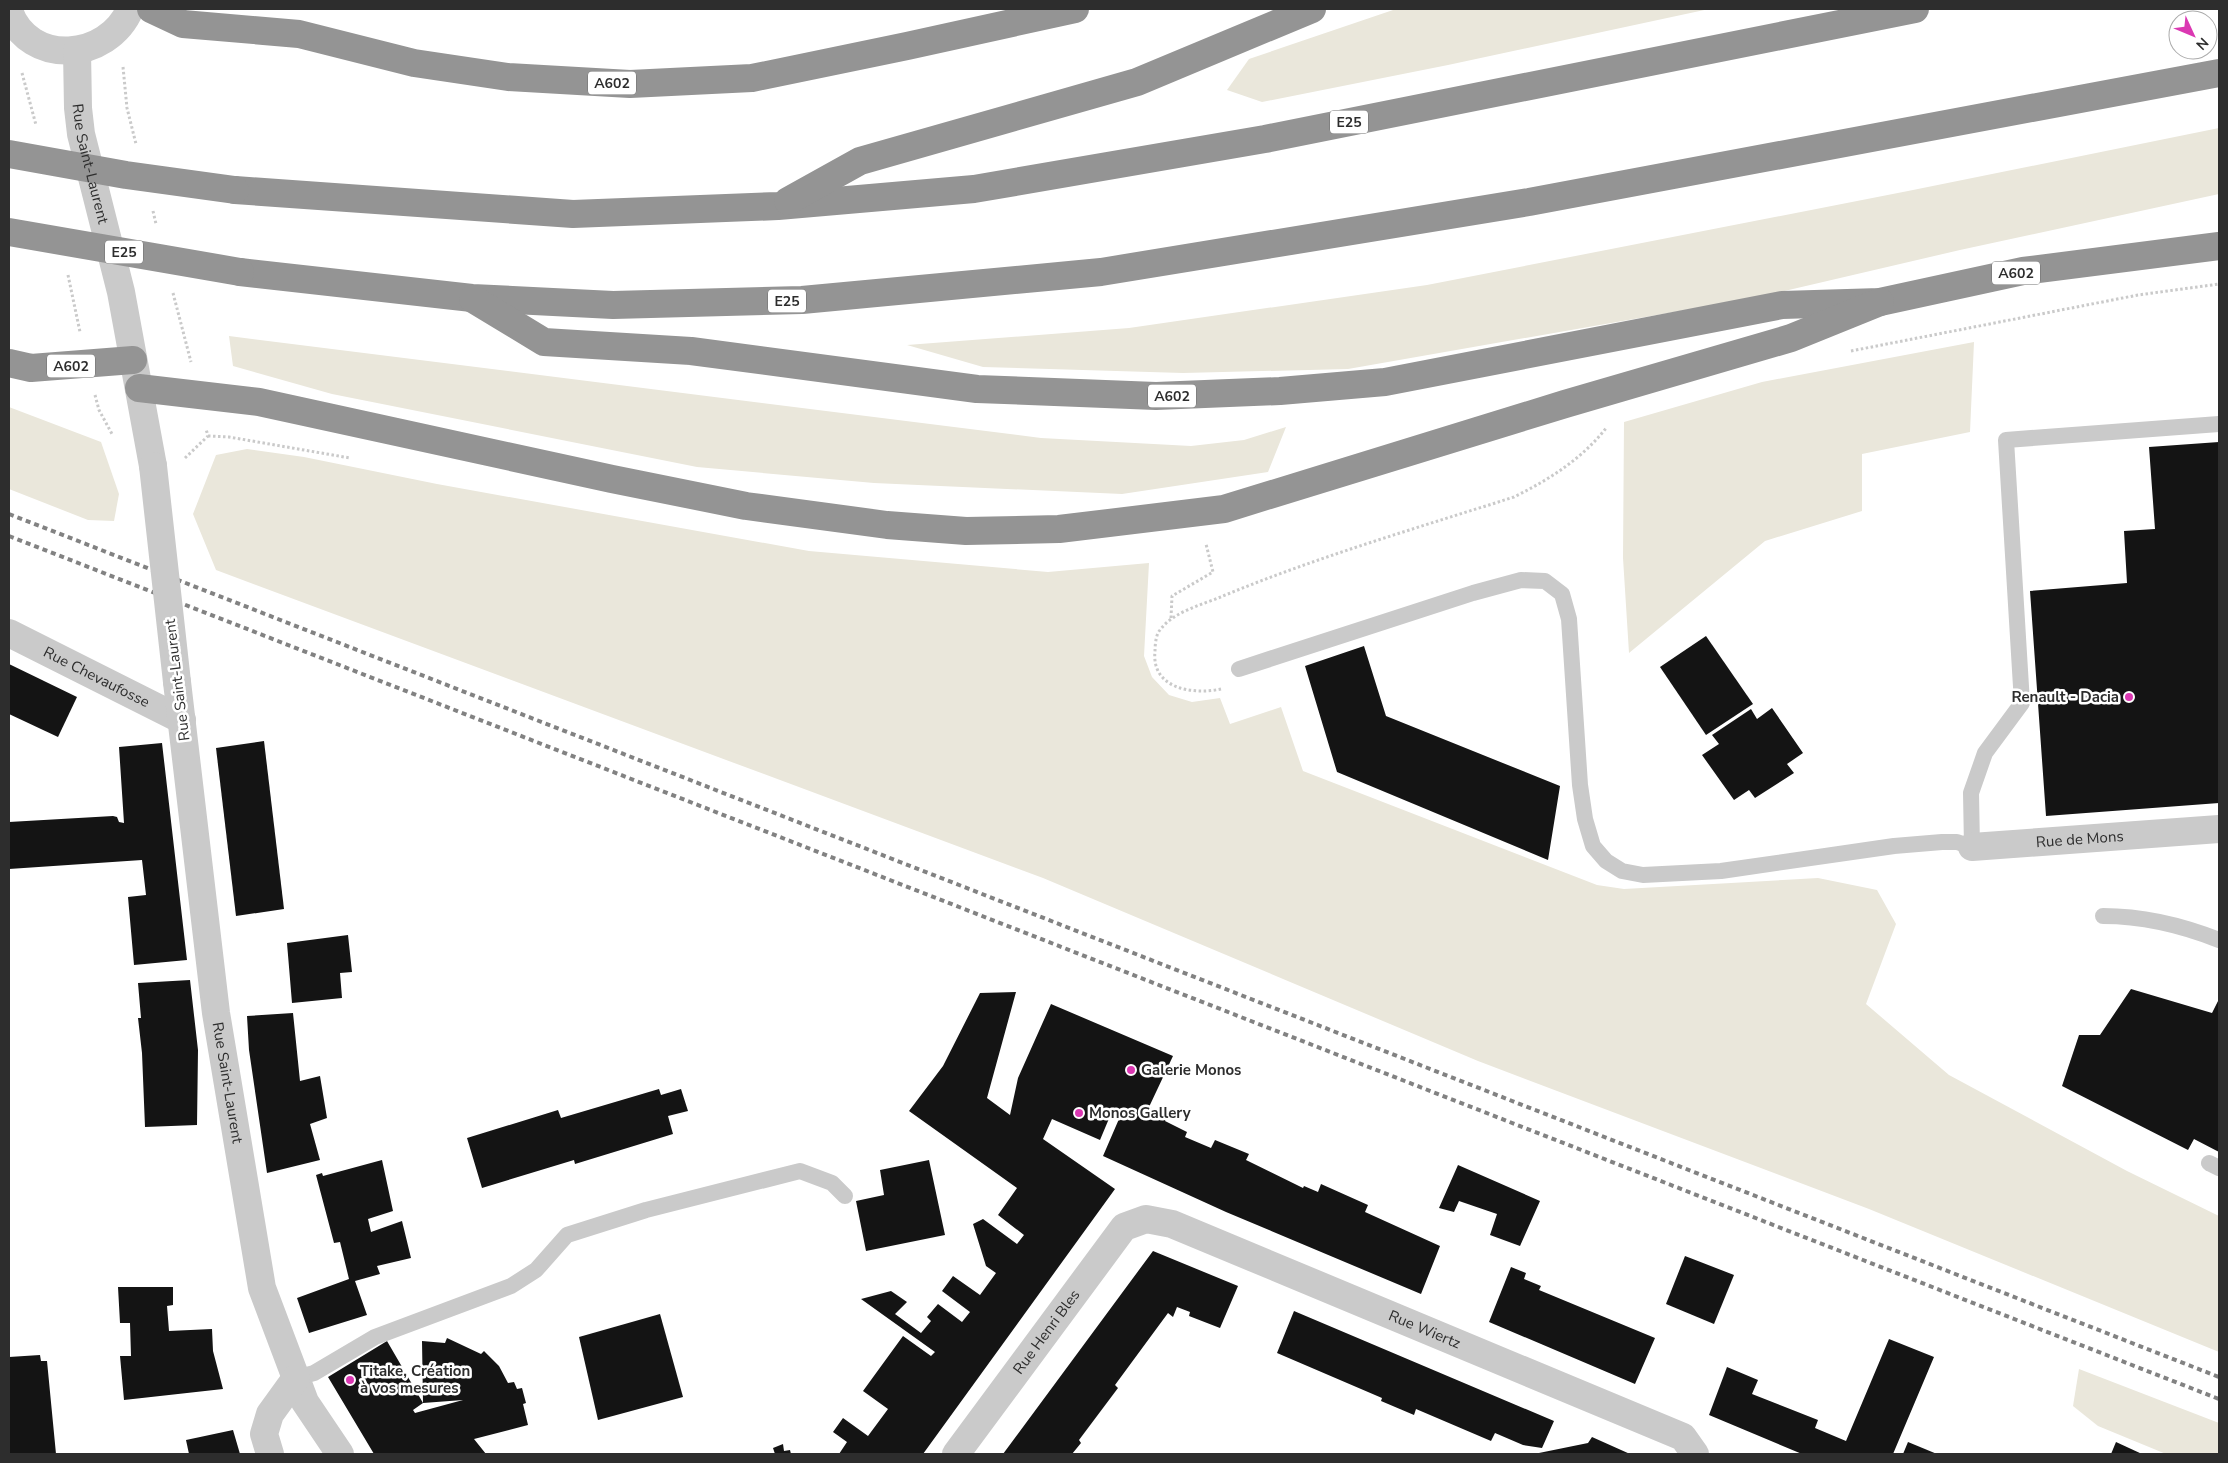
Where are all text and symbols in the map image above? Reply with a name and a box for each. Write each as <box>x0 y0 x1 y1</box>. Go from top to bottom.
north arrow <box>2168 10 2218 60</box>
text: N <box>2192 33 2212 54</box>
road number: A602 <box>588 72 636 95</box>
street label: Rue Saint-Laurent <box>68 103 113 226</box>
road number: E25 <box>1330 110 1368 134</box>
road number: E25 <box>105 240 143 264</box>
road number: A602 <box>1992 262 2040 284</box>
road number: E25 <box>768 290 806 312</box>
road number: A602 <box>47 354 95 378</box>
road number: A602 <box>1148 384 1196 408</box>
street label: Rue Saint-Laurent <box>160 617 194 742</box>
street label: Rue Chevaufosse <box>40 642 153 712</box>
place label: Renault - Dacia <box>2011 687 2119 707</box>
marker: Renault - Dacia <box>2123 691 2135 703</box>
street label: Rue de Mons <box>2035 826 2124 852</box>
street label: Rue Saint-Laurent <box>208 1021 248 1146</box>
place label: Galerie Monos <box>1141 1060 1241 1080</box>
marker: Galerie Monos <box>1125 1064 1137 1076</box>
place label: Monos Gallery <box>1089 1103 1191 1123</box>
marker: Monos Gallery <box>1073 1107 1085 1119</box>
street label: Rue Henri Bles <box>1008 1285 1084 1378</box>
street label: Rue Wiertz <box>1386 1305 1464 1353</box>
place label: Titake, Création à vos mesures <box>360 1361 470 1398</box>
marker: Titake, Création à vos mesures <box>344 1374 356 1386</box>

